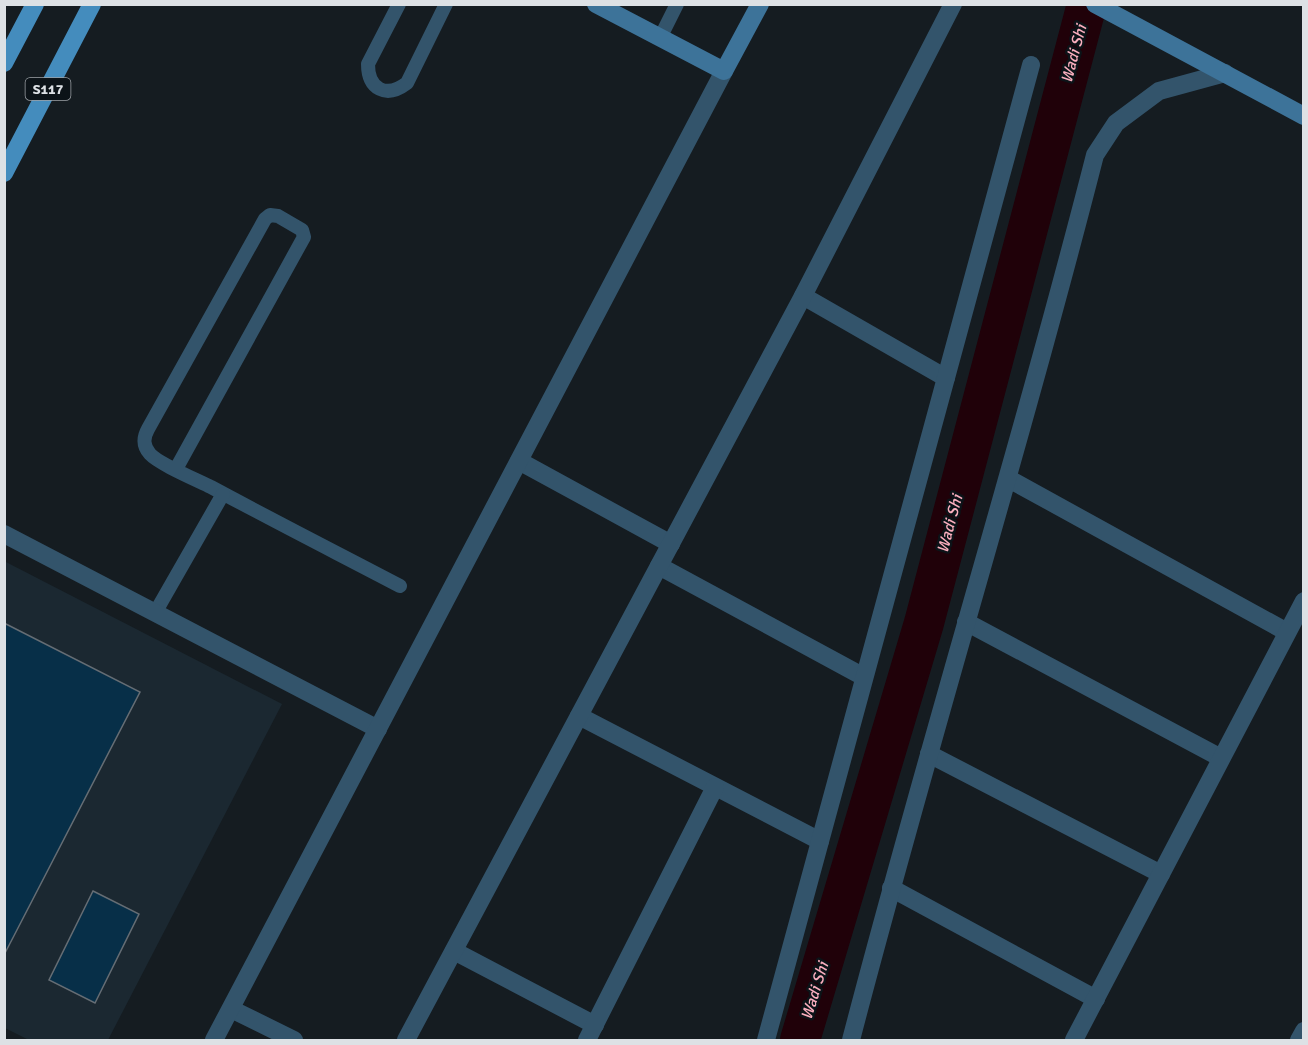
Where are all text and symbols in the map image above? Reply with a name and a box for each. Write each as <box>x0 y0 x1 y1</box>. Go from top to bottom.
water label: Wadi Shi <box>1057 21 1092 85</box>
road number: S117 <box>26 78 70 100</box>
water label: Wadi Shi <box>933 491 968 555</box>
water label: Wadi Shi <box>797 958 834 1022</box>

